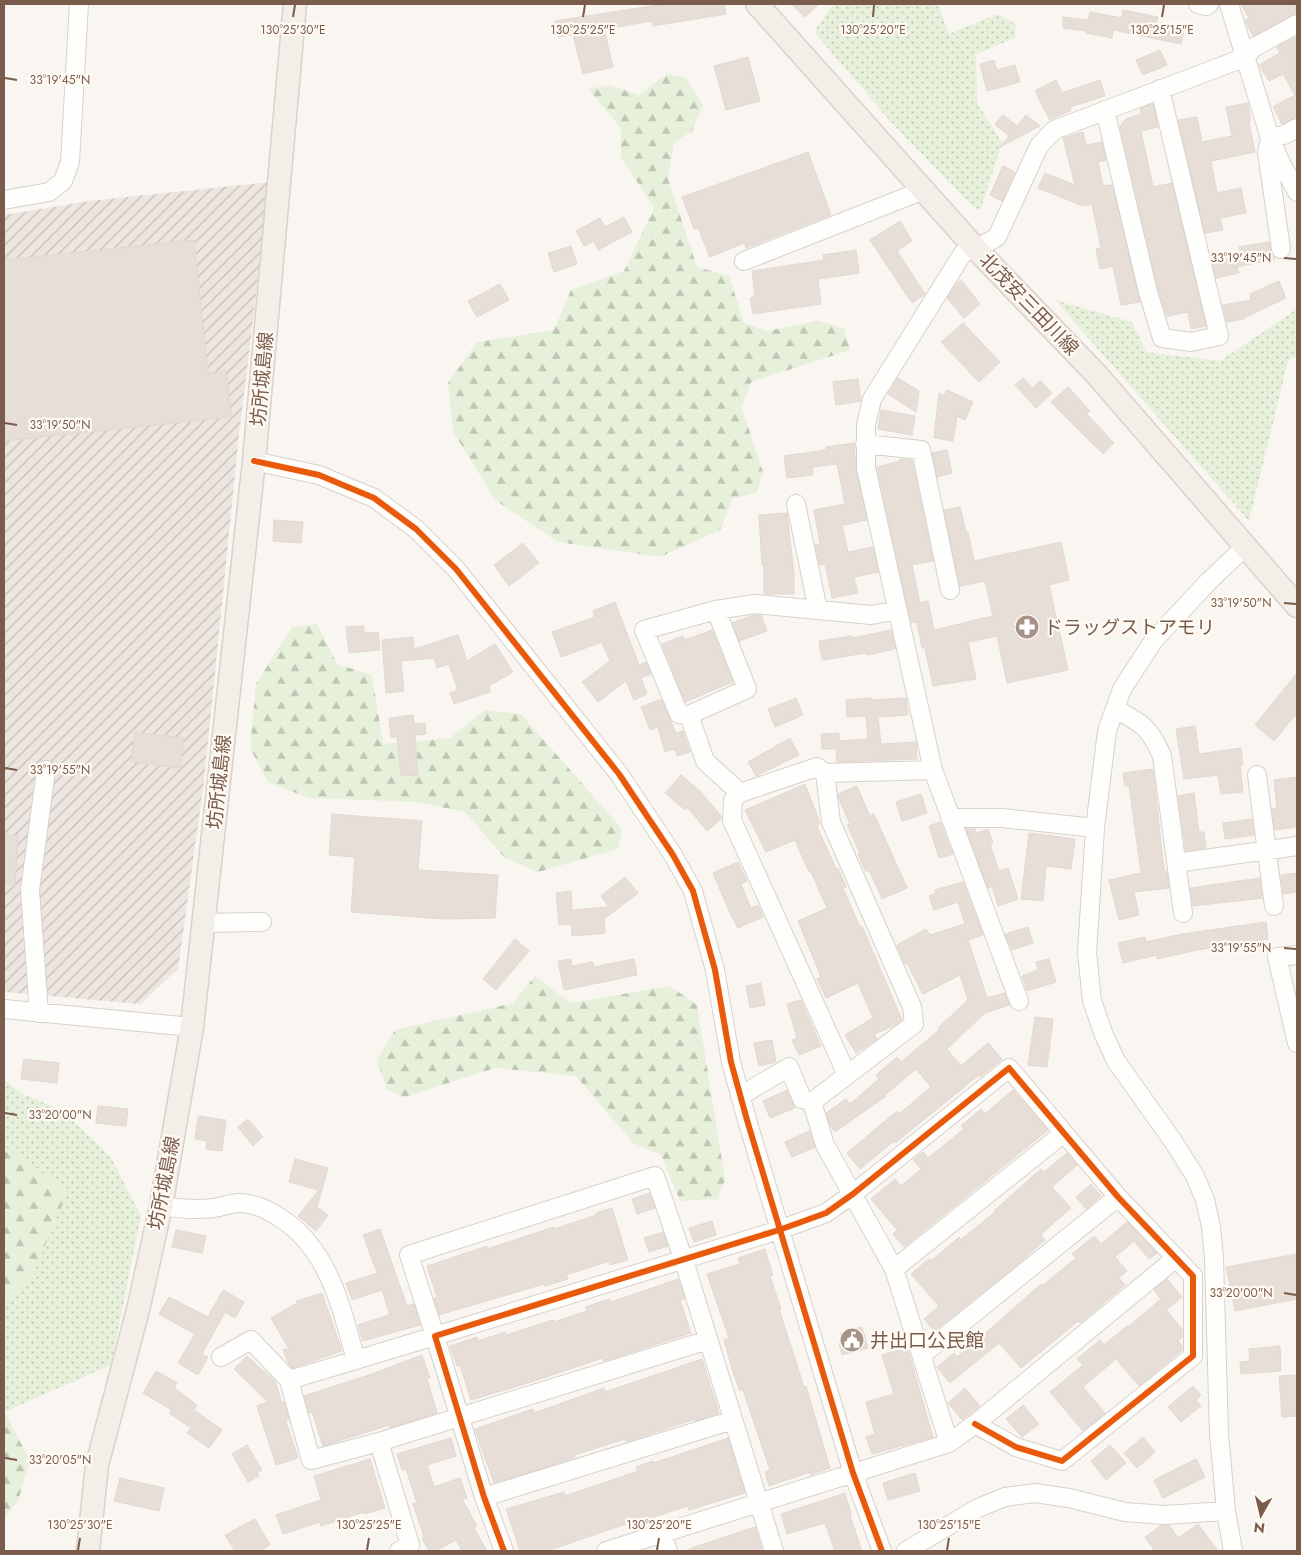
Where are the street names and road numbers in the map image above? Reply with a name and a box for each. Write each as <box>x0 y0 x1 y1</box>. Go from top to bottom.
street label: 北茂安三田川線 <box>973 247 1085 361</box>
street label: 坊所城島線 <box>244 330 280 428</box>
street label: 坊所城島線 <box>201 733 237 831</box>
street label: 坊所城島線 <box>142 1134 186 1232</box>

